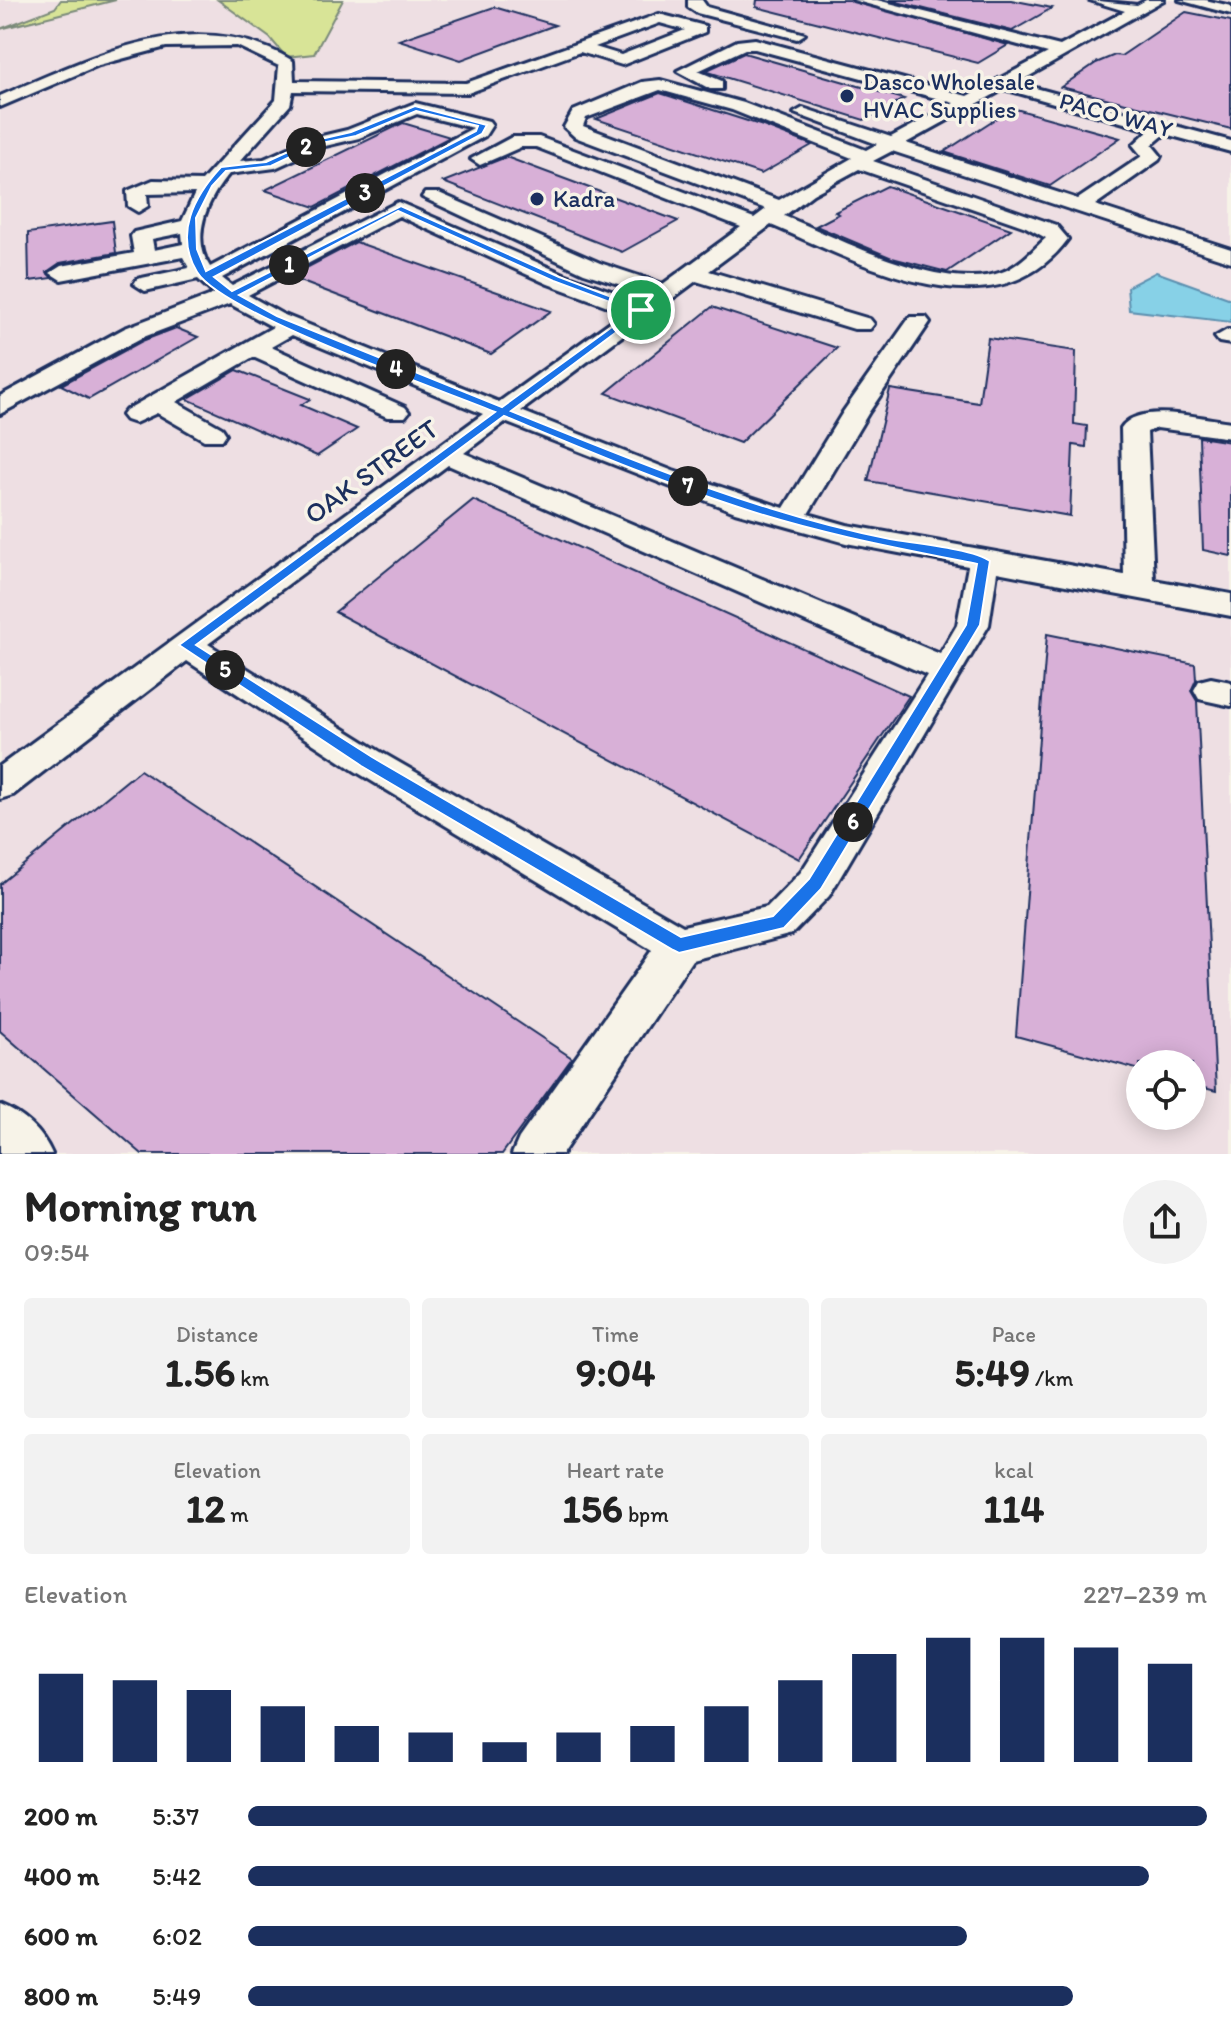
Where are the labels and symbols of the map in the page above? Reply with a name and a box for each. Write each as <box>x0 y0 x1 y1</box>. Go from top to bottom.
place label: Dasco Wholesale HVAC Supplies <box>863 67 1035 124</box>
street label: PACO WAY <box>1056 85 1176 144</box>
marker: Dasco Wholesale HVAC Supplies <box>838 87 856 105</box>
pin: 2 <box>286 127 326 167</box>
pin: 3 <box>345 173 385 213</box>
place label: Kadra <box>553 184 615 213</box>
marker: Kadra <box>528 190 546 208</box>
pin: 1 <box>269 245 309 285</box>
pin <box>607 276 675 344</box>
pin: 4 <box>376 349 416 389</box>
street label: OAK STREET <box>297 411 445 531</box>
pin: 7 <box>668 466 708 506</box>
pin: 5 <box>205 650 245 690</box>
pin: 6 <box>833 802 873 842</box>

